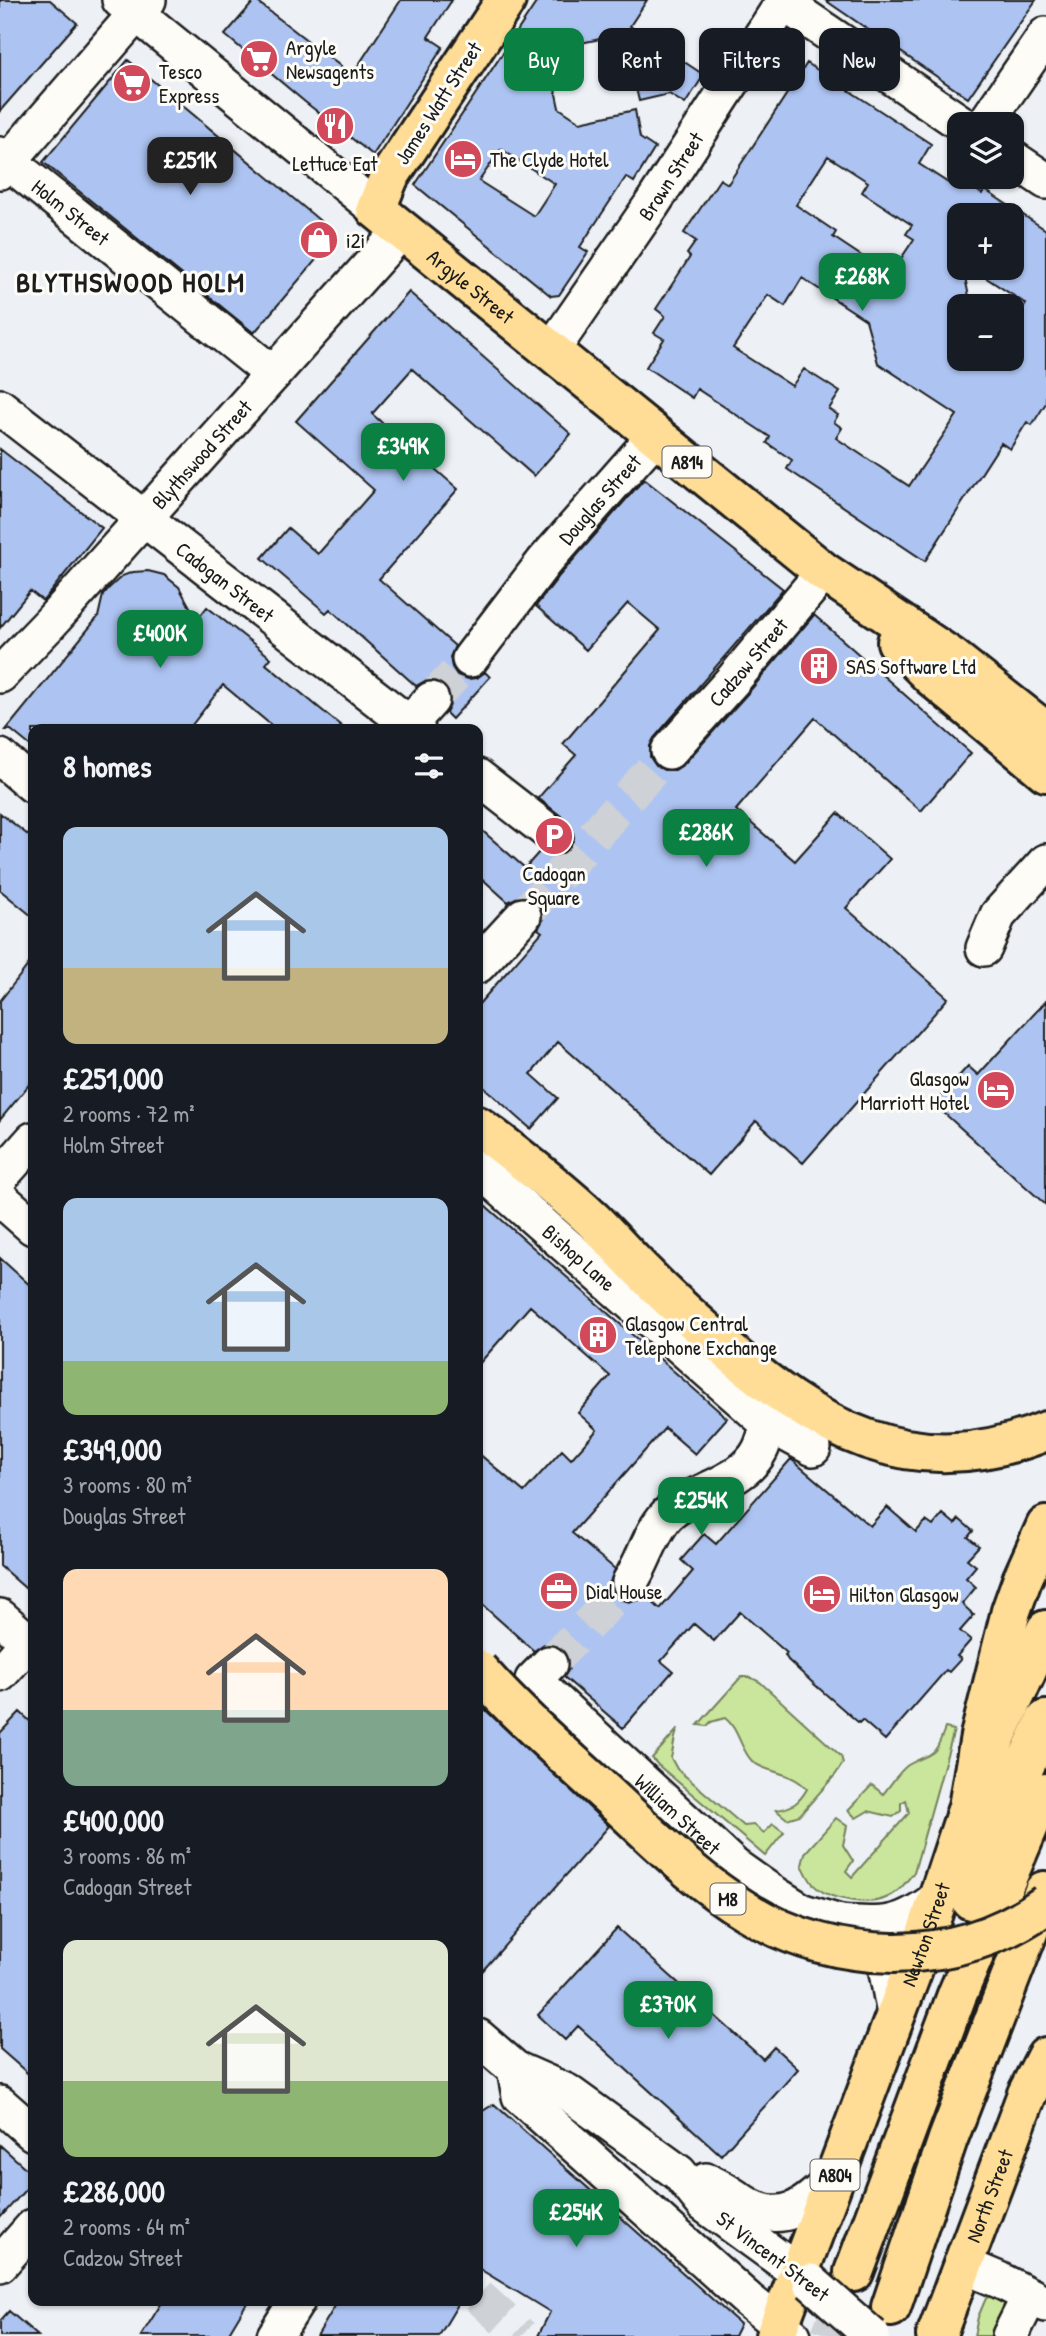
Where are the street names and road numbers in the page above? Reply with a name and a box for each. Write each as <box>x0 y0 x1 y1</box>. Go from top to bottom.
street label: James Watt Street <box>387 35 489 170</box>
street label: Brown Street <box>631 125 710 226</box>
street label: Holm Street <box>26 172 117 252</box>
street label: Argyle Street <box>421 242 521 331</box>
street label: Blythswood Street <box>145 392 259 515</box>
road number: A814 <box>662 446 712 477</box>
street label: Douglas Street <box>552 447 648 551</box>
street label: Cadogan Street <box>170 534 281 629</box>
street label: Cadzow Street <box>701 611 795 713</box>
street label: Bishop Lane <box>537 1217 622 1297</box>
street label: William Street <box>628 1767 728 1862</box>
street label: Newton Street <box>893 1878 957 1990</box>
road number: M8 <box>710 1884 746 1914</box>
street label: North Street <box>958 2144 1020 2246</box>
road number: A804 <box>810 2160 860 2190</box>
street label: St Vincent Street <box>711 2204 836 2309</box>

